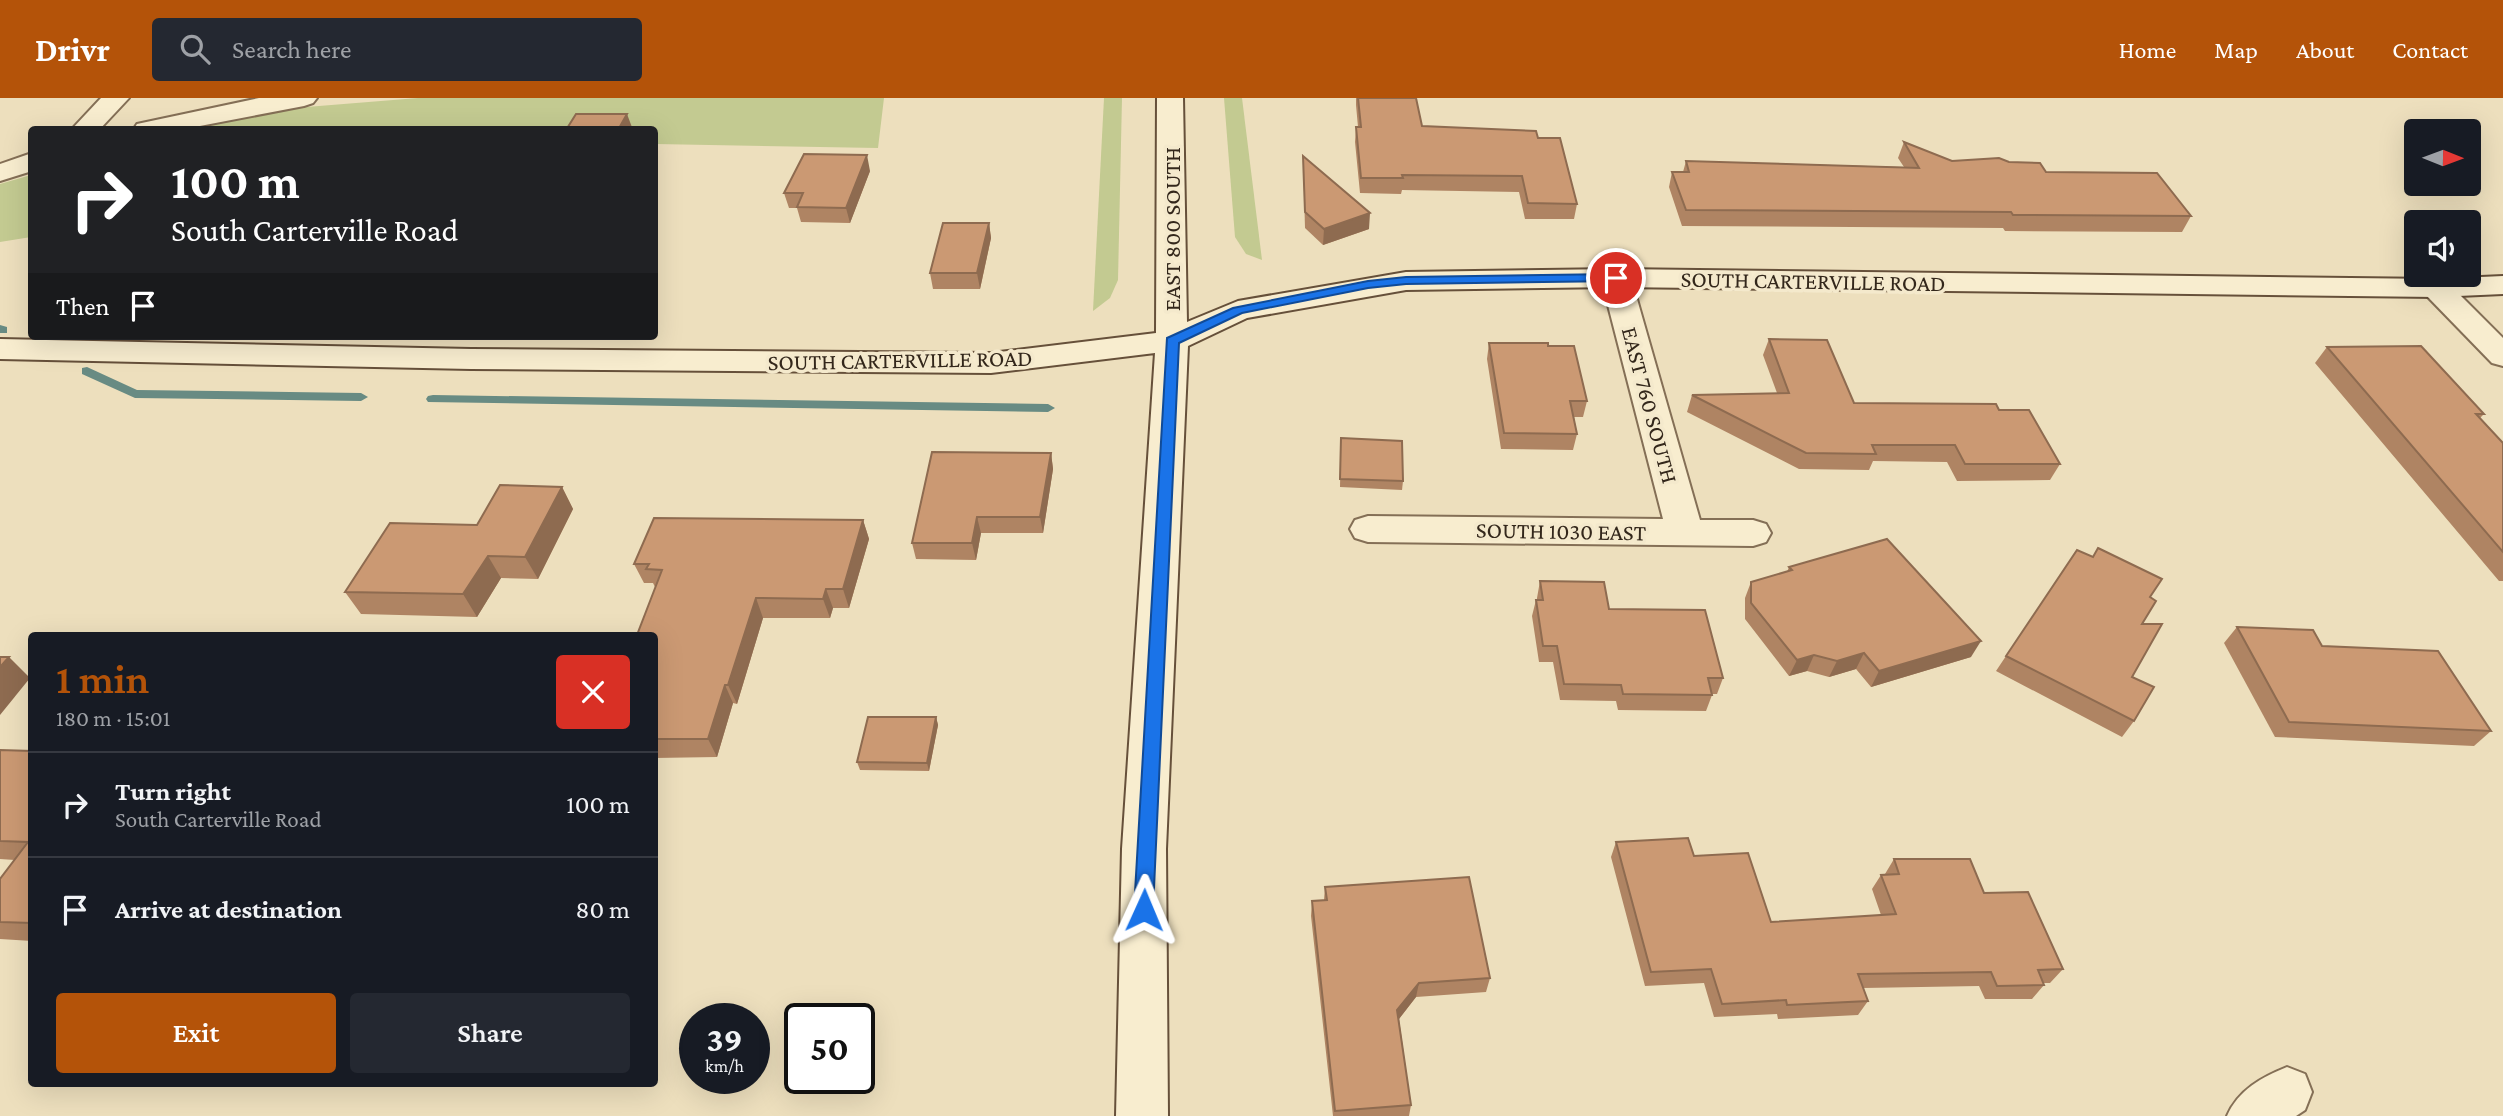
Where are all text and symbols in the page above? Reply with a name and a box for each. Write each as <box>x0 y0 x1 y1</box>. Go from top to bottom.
search box <box>152 18 642 81</box>
icon: search <box>176 30 214 68</box>
text: Drivr <box>35 31 110 68</box>
text: Search here <box>232 35 351 64</box>
text: Home <box>2119 36 2176 63</box>
text: Map <box>2214 36 2258 63</box>
text: About <box>2296 36 2354 63</box>
text: Contact <box>2392 36 2468 63</box>
north arrow <box>2404 119 2482 196</box>
map controls <box>2404 119 2481 287</box>
street label: EAST 800 SOUTH <box>1159 147 1185 311</box>
icon: right <box>56 154 147 245</box>
text: 100 m <box>171 154 300 209</box>
button: sound <box>2404 210 2481 287</box>
text: South Carterville Road <box>171 212 458 248</box>
pin <box>1586 248 1646 308</box>
icon: arrive <box>1597 259 1635 297</box>
street label: SOUTH CARTERVILLE ROAD <box>1680 266 1946 296</box>
icon: arrive <box>124 287 162 325</box>
text: Then <box>56 292 110 321</box>
street label: EAST 760 SOUTH <box>1617 324 1683 486</box>
street label: SOUTH CARTERVILLE ROAD <box>767 345 1033 375</box>
street label: SOUTH 1030 EAST <box>1476 517 1647 545</box>
text: 1 min <box>56 655 149 702</box>
button: close <box>556 655 630 729</box>
text: 180 m · 15:01 <box>56 705 170 731</box>
text: Turn right <box>115 777 231 806</box>
icon: right <box>56 786 94 824</box>
text: 100 m <box>566 790 630 819</box>
text: South Carterville Road <box>115 806 322 832</box>
position arrow <box>1107 873 1181 947</box>
icon: arrive <box>56 891 94 929</box>
text: Arrive at destination <box>115 895 342 924</box>
text: 80 m <box>576 895 630 924</box>
button: Exit <box>56 993 336 1073</box>
button: Share <box>350 993 630 1073</box>
speed limit sign: 50 <box>784 1003 875 1094</box>
text: 39 <box>706 1020 743 1059</box>
text: km/h <box>705 1056 744 1076</box>

